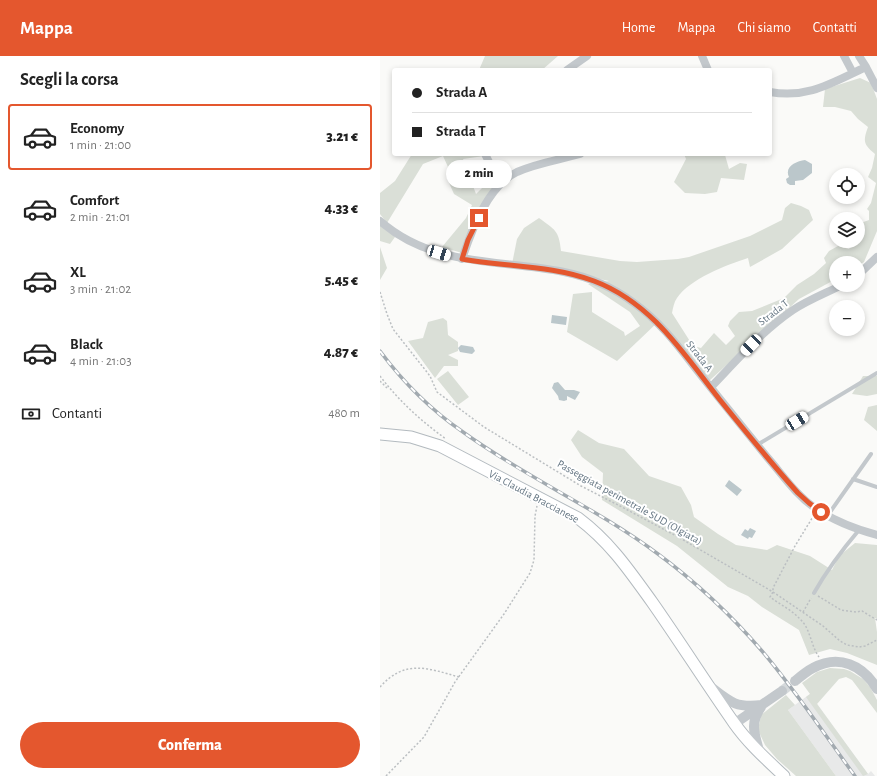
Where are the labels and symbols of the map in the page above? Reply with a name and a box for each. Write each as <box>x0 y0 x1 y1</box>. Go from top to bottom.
callout: 2 min <box>446 160 512 188</box>
route end <box>470 209 488 227</box>
car <box>426 244 452 262</box>
street label: Strada T <box>756 297 791 328</box>
car <box>738 332 764 358</box>
street label: Strada A <box>684 339 715 374</box>
car <box>784 410 810 432</box>
street label: Passeggiata perimetrale SUD (Olgiata) <box>555 458 704 547</box>
street label: Via Claudia Braccianese <box>487 468 581 525</box>
route start <box>812 503 830 521</box>

